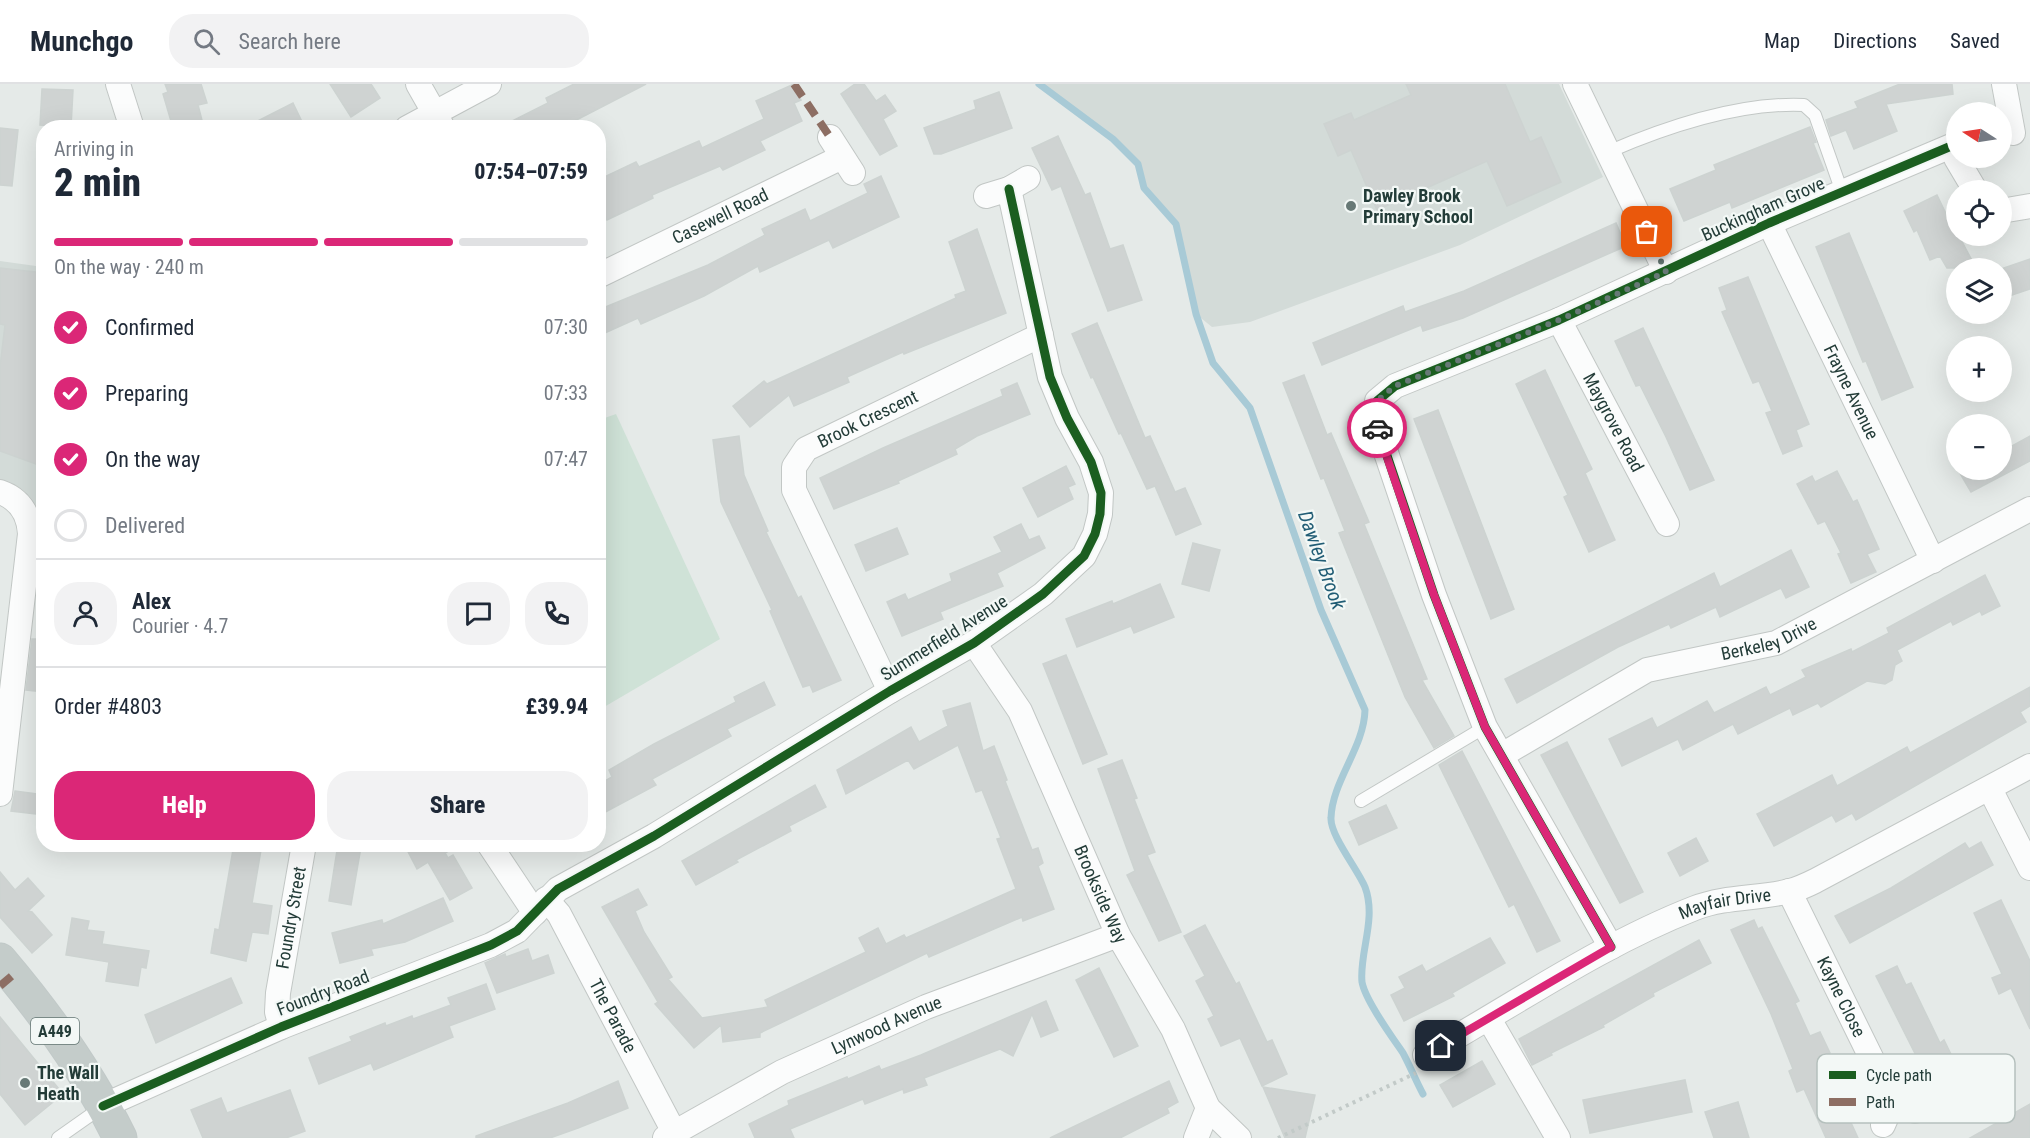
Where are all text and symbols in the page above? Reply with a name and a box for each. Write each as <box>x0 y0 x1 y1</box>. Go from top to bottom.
search box <box>169 14 589 68</box>
text: Munchgo <box>30 25 133 58</box>
icon: search <box>190 25 223 58</box>
text: Search here <box>238 29 341 54</box>
text: Map <box>1764 29 1800 53</box>
text: Directions <box>1833 29 1917 53</box>
text: Saved <box>1950 29 2000 53</box>
north arrow <box>1946 102 2012 168</box>
map controls <box>1946 102 2012 480</box>
text: Arriving in <box>54 137 134 161</box>
text: 07:54–07:59 <box>474 159 588 184</box>
text: 2 min <box>54 160 141 206</box>
street label: Buckingham Grove <box>1698 172 1828 245</box>
button: locate <box>1946 180 2012 246</box>
street label: Casewell Road <box>669 184 771 248</box>
place label: Dawley Brook Primary School <box>1363 185 1473 227</box>
marker: Dawley Brook Primary School <box>1344 199 1358 213</box>
pin <box>1621 206 1672 257</box>
icon: bag <box>1630 215 1663 248</box>
text: On the way · 240 m <box>54 255 204 279</box>
button: layers <box>1946 258 2012 324</box>
icon: check <box>54 311 87 344</box>
text: Confirmed <box>105 315 194 340</box>
text: 07:30 <box>544 315 588 339</box>
button: + <box>1946 336 2012 402</box>
street label: Frayne Avenue <box>1820 341 1883 443</box>
street label: Maygrove Road <box>1579 369 1648 475</box>
icon: check <box>54 377 87 410</box>
text: Preparing <box>105 381 189 406</box>
text: 07:33 <box>544 381 588 405</box>
street label: Brook Crescent <box>814 385 921 452</box>
courier <box>1347 398 1407 458</box>
icon: car <box>1361 412 1394 445</box>
button: − <box>1946 414 2012 480</box>
icon: check <box>54 443 87 476</box>
text: On the way <box>105 447 200 472</box>
text: 07:47 <box>544 447 588 471</box>
water label: Dawley Brook <box>1293 507 1351 614</box>
text: Delivered <box>105 513 185 538</box>
button: person <box>54 582 117 645</box>
button: chat <box>447 582 510 645</box>
button: phone <box>525 582 588 645</box>
text: Alex <box>132 589 171 614</box>
street label: Summerfield Avenue <box>877 590 1011 685</box>
street label: Berkeley Drive <box>1719 613 1820 664</box>
text: Courier · 4.7 <box>132 614 228 638</box>
text: Order #4803 <box>54 694 162 719</box>
text: £39.94 <box>526 694 588 719</box>
button: Help <box>54 771 315 840</box>
button: Share <box>327 771 588 840</box>
street label: Brookside Way <box>1070 842 1132 947</box>
street label: Foundry Street <box>271 865 310 970</box>
street label: Mayfair Drive <box>1675 884 1772 923</box>
street label: Kayne Close <box>1813 953 1870 1040</box>
street label: Foundry Road <box>274 965 372 1020</box>
street label: The Parade <box>585 975 641 1056</box>
street label: Lynwood Avenue <box>828 991 944 1058</box>
road number: A449 <box>31 1018 79 1044</box>
pin <box>1415 1020 1466 1071</box>
icon: home <box>1424 1029 1457 1062</box>
legend <box>1817 1054 2015 1123</box>
place label: The Wall Heath <box>37 1062 99 1104</box>
text: Cycle path <box>1866 1066 1932 1085</box>
marker: The Wall Heath <box>18 1076 32 1090</box>
text: Path <box>1866 1093 1895 1112</box>

